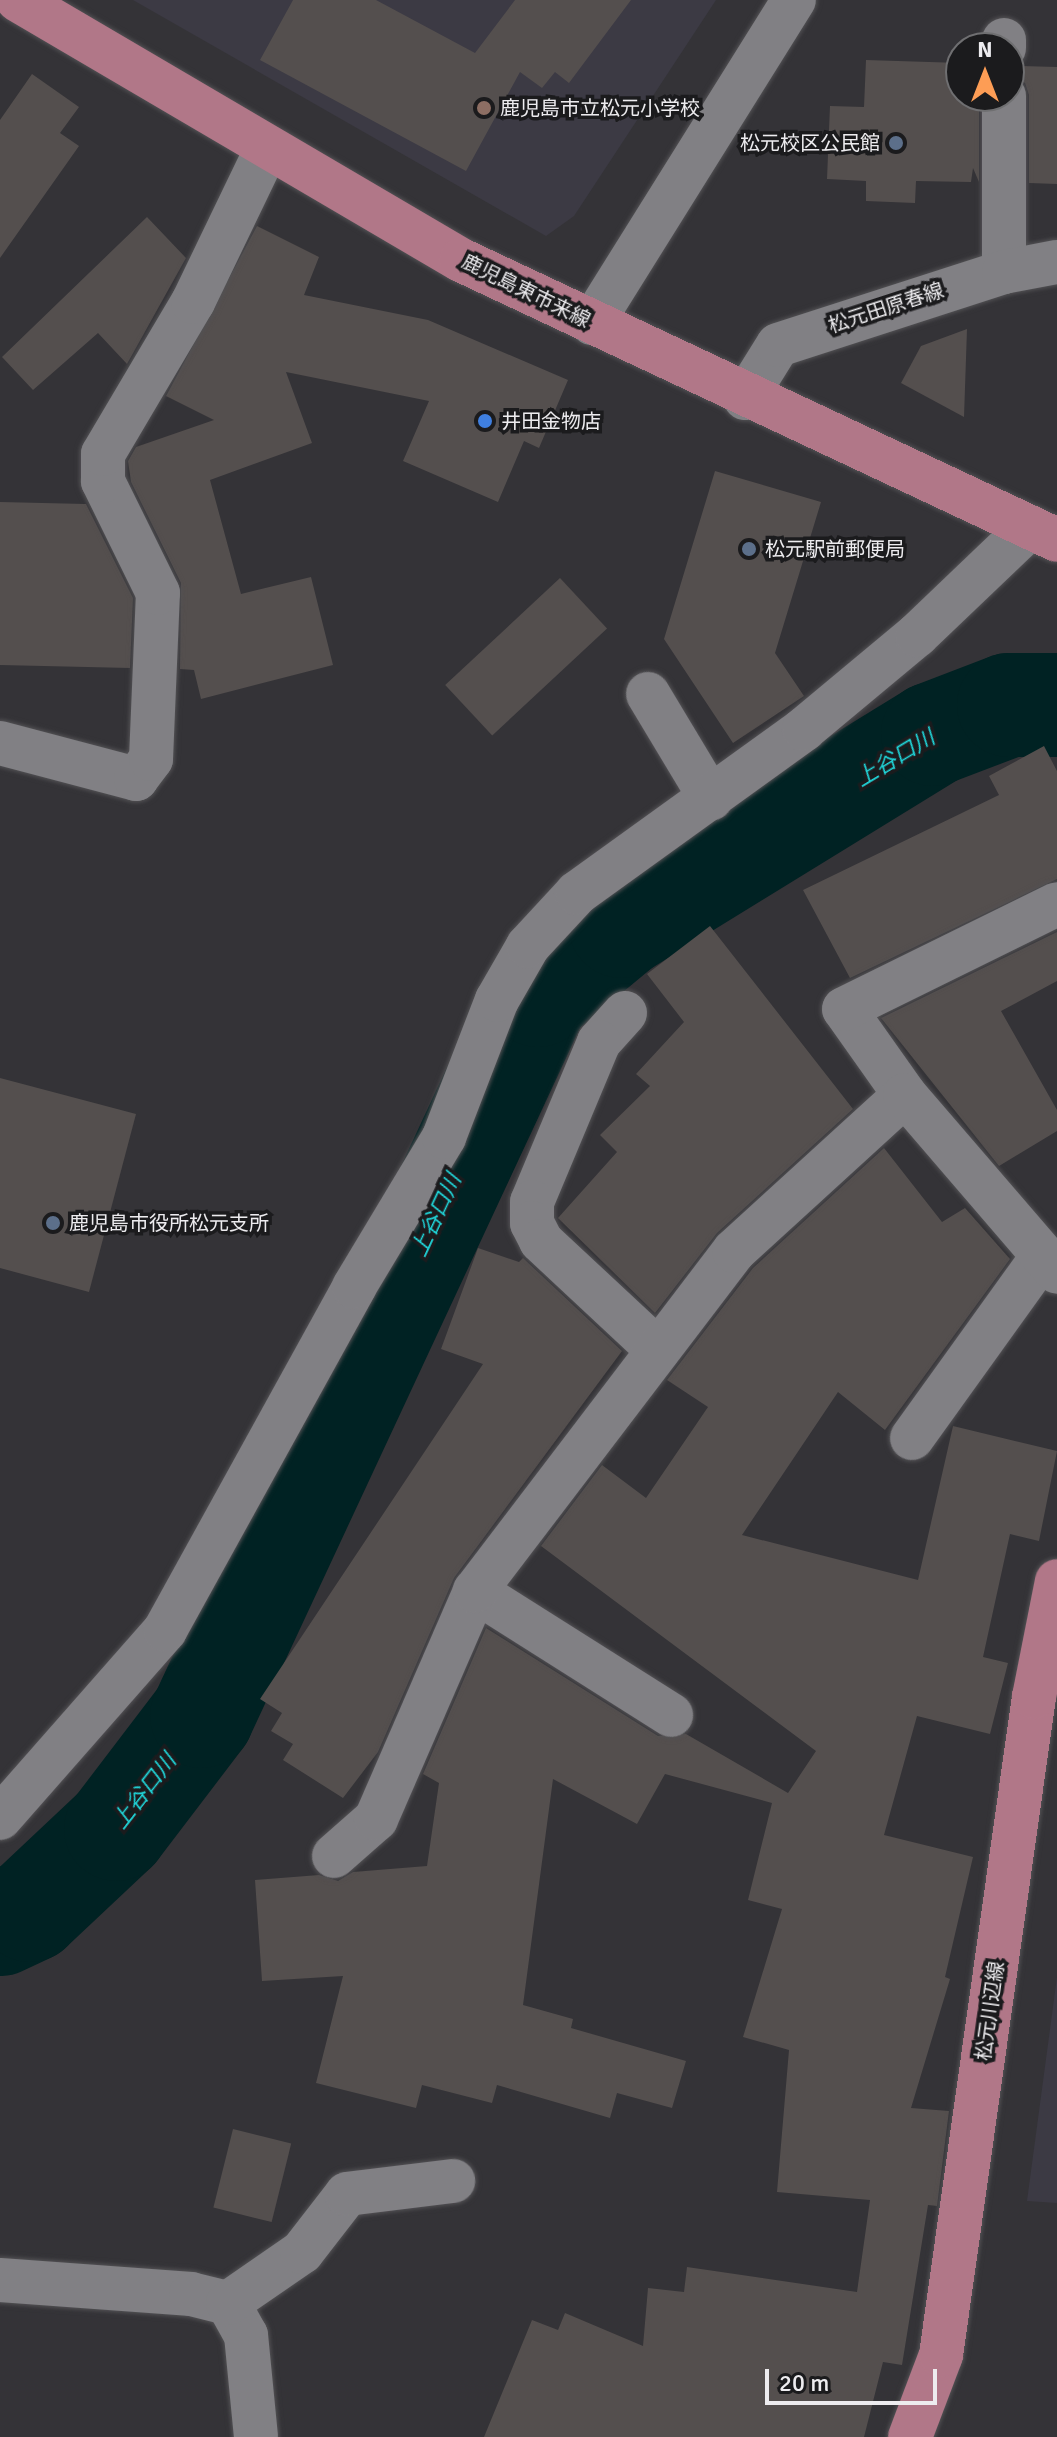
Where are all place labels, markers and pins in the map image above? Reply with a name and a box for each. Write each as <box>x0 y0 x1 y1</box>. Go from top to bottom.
place label: 鹿児島市立松元小学校 <box>500 96 700 120</box>
marker: 鹿児島市立松元小学校 <box>475 99 493 117</box>
place label: 松元校区公民館 <box>740 131 880 155</box>
marker: 松元校区公民館 <box>887 134 905 152</box>
place label: 井田金物店 <box>501 409 601 433</box>
marker: 井田金物店 <box>476 412 494 430</box>
place label: 松元駅前郵便局 <box>765 537 905 561</box>
marker: 松元駅前郵便局 <box>740 540 758 558</box>
place label: 鹿児島市役所松元支所 <box>69 1211 269 1235</box>
marker: 鹿児島市役所松元支所 <box>44 1214 62 1232</box>

